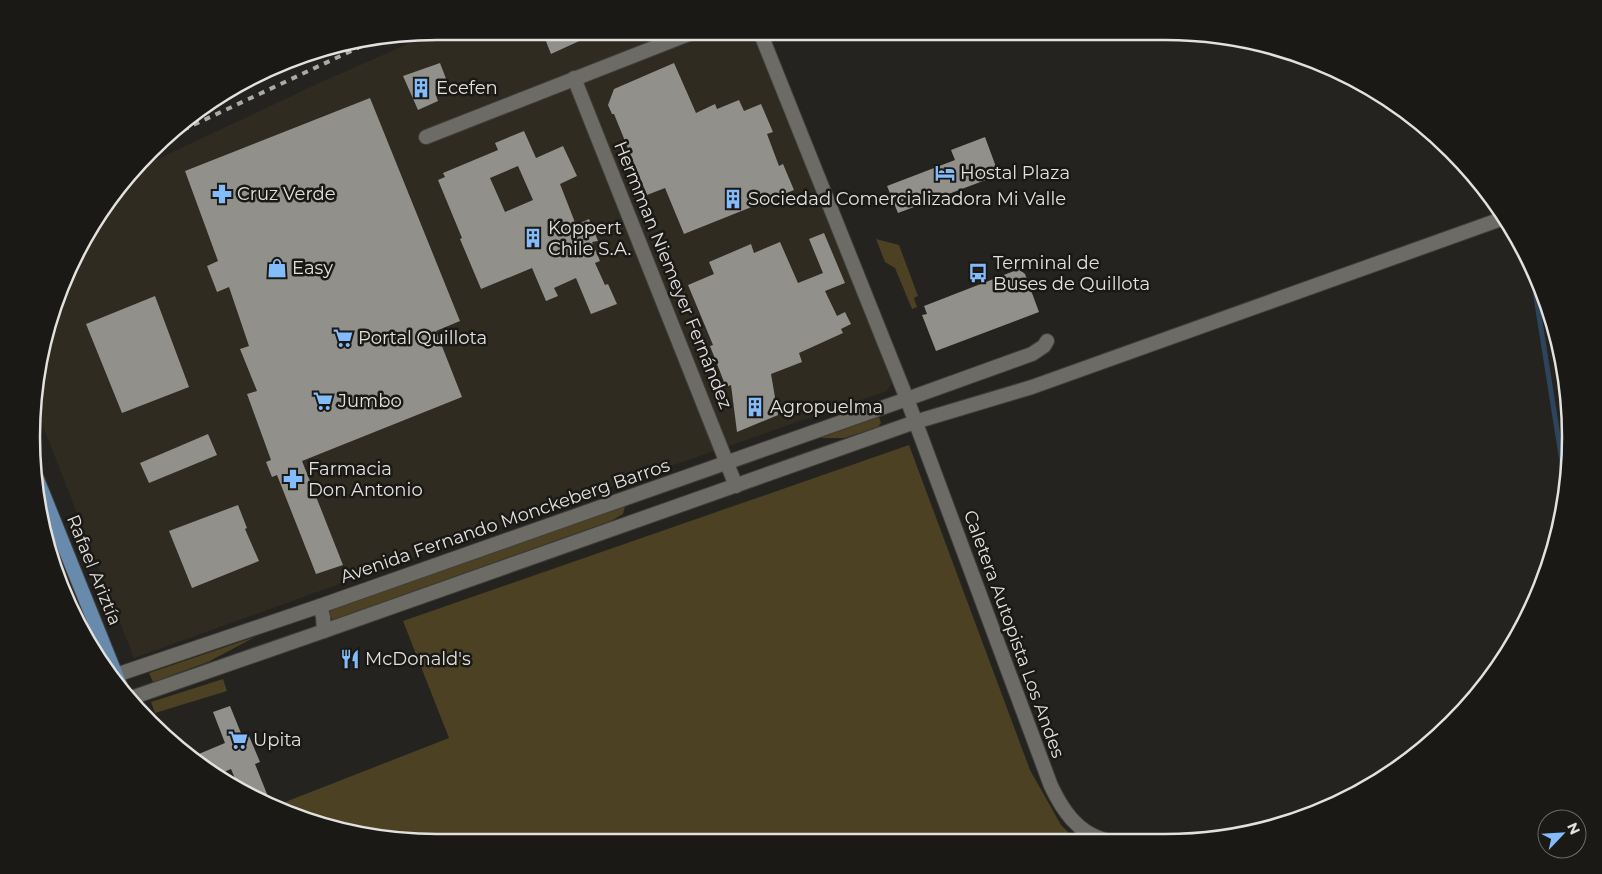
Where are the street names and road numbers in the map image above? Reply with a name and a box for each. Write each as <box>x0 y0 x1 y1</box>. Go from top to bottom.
street label: Hermman Niemeyer Fernández <box>609 138 737 412</box>
street label: Avenida Fernando Monckeberg Barros <box>337 454 673 588</box>
street label: Caletera Autopista Los Andes <box>959 507 1069 761</box>
street label: Rafael Ariztía <box>62 511 126 629</box>

